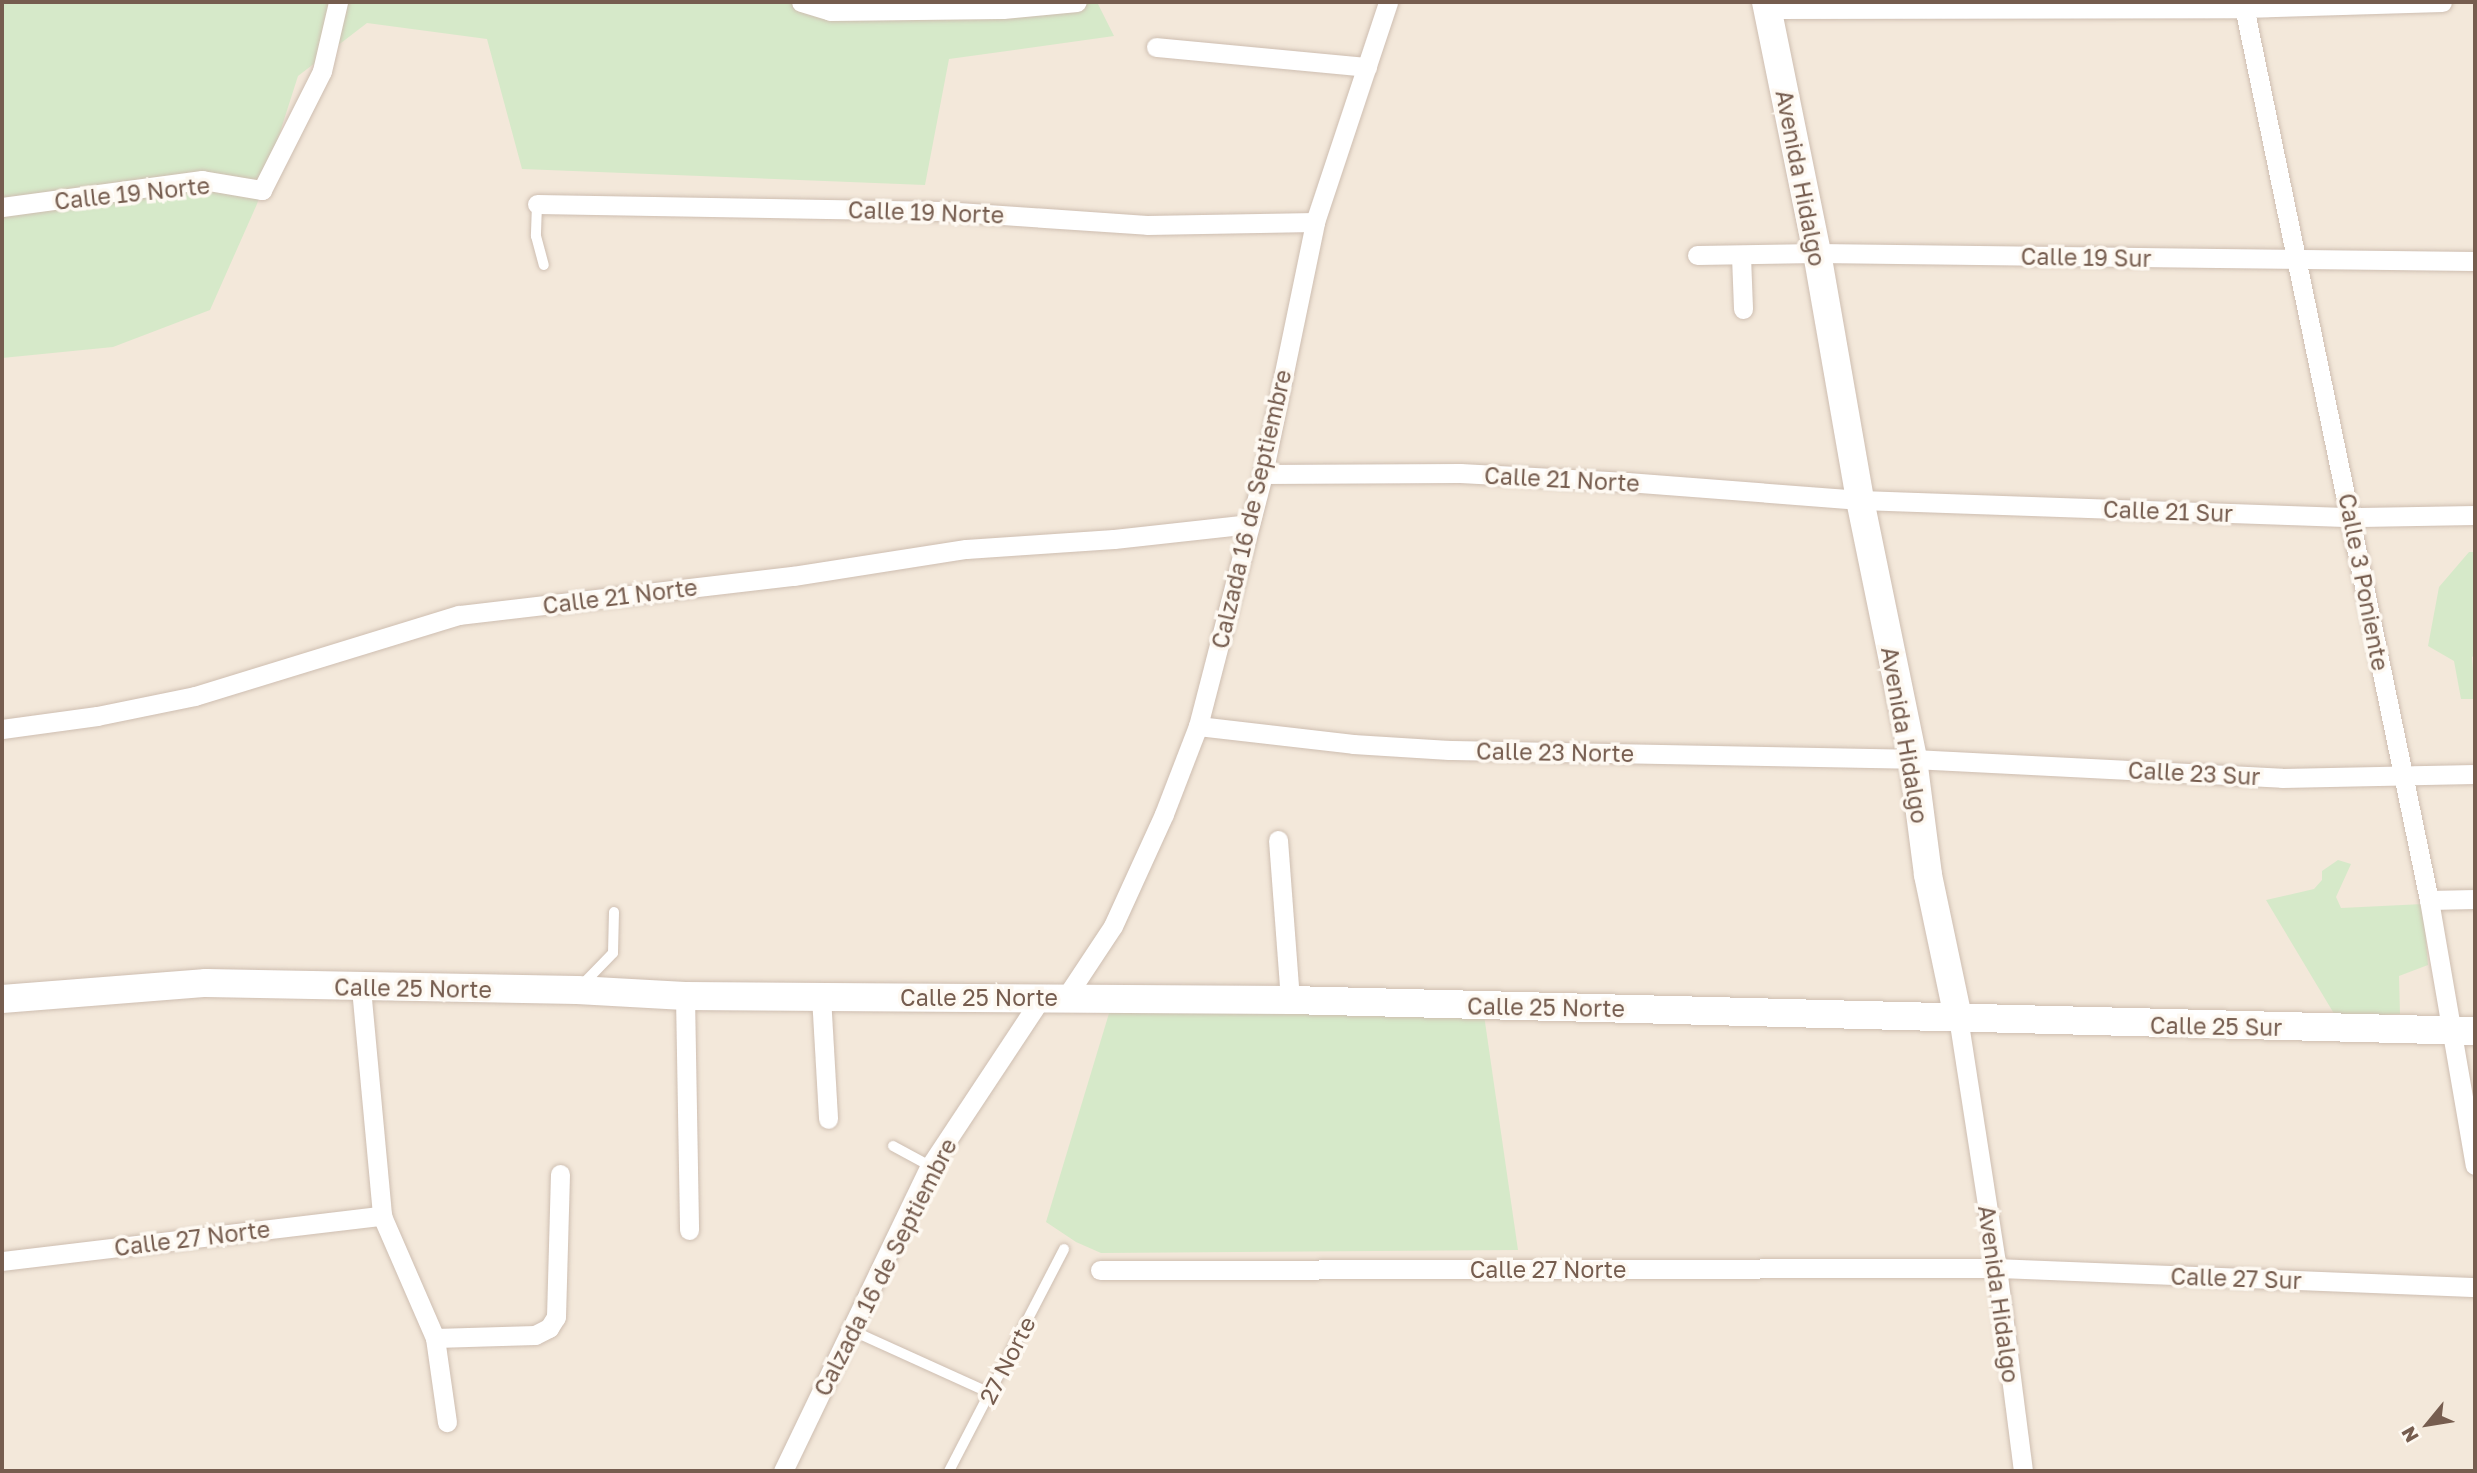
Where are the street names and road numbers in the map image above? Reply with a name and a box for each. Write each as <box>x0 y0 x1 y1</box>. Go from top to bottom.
street label: Avenida Hidalgo <box>1770 88 1832 268</box>
street label: Calle 19 Norte <box>53 171 211 215</box>
street label: Calle 19 Norte <box>847 195 1005 229</box>
street label: Calle 19 Sur <box>2020 242 2152 272</box>
street label: Calzada 16 de Septiembre <box>1205 367 1297 651</box>
street label: Calle 21 Norte <box>1484 461 1640 497</box>
street label: Calle 3 Poniente <box>2333 491 2395 673</box>
street label: Calle 21 Sur <box>2103 495 2233 527</box>
street label: Calle 21 Norte <box>541 573 699 619</box>
street label: Avenida Hidalgo <box>1876 645 1934 825</box>
street label: Calle 23 Norte <box>1476 737 1634 767</box>
street label: Calle 23 Sur <box>2127 756 2261 790</box>
street label: Calle 25 Norte <box>334 973 492 1003</box>
street label: Calle 25 Norte <box>900 983 1058 1011</box>
street label: Calle 25 Norte <box>1467 992 1625 1022</box>
street label: Calle 25 Sur <box>2150 1011 2282 1041</box>
street label: Calzada 16 de Septiembre <box>808 1134 962 1400</box>
street label: Avenida Hidalgo <box>1973 1204 2025 1384</box>
street label: Calle 27 Norte <box>113 1215 271 1261</box>
street label: Calle 27 Norte <box>1470 1255 1626 1283</box>
street label: Calle 27 Sur <box>2170 1262 2302 1294</box>
street label: 27 Norte <box>973 1312 1041 1408</box>

